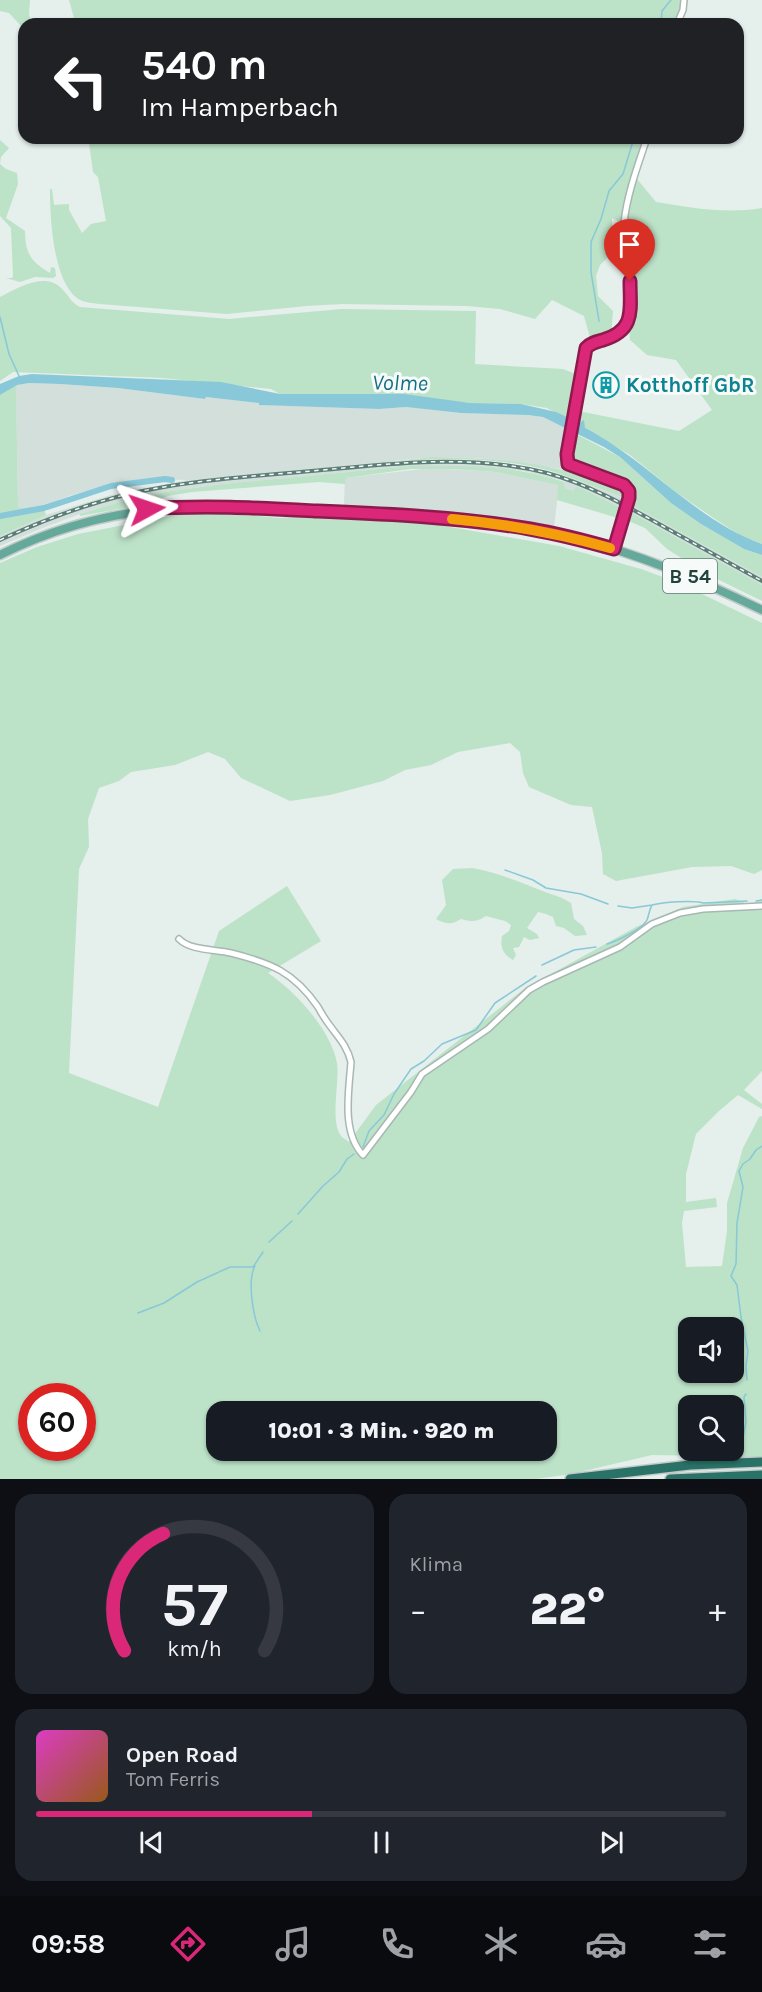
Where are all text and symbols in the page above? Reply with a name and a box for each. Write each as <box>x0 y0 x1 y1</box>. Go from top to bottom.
text: 540 m <box>141 40 267 90</box>
icon: left <box>42 42 120 120</box>
text: Im Hamperbach <box>141 91 339 123</box>
pin <box>604 219 655 281</box>
icon: arrive <box>613 228 646 261</box>
water label: Volme <box>372 370 428 396</box>
building icon: Kotthoff GbR <box>591 370 621 400</box>
place label: Kotthoff GbR <box>626 373 755 397</box>
position arrow <box>115 477 179 541</box>
road number: B 54 <box>663 559 717 593</box>
map controls <box>678 1317 744 1461</box>
button: sound <box>678 1317 744 1383</box>
speed limit sign: 60 <box>18 1383 96 1461</box>
button: search <box>678 1395 744 1461</box>
text: 10:01 · 3 Min. · 920 m <box>268 1418 495 1444</box>
text: Klima <box>410 1553 463 1576</box>
text: 57 <box>161 1568 228 1641</box>
text: 22° <box>529 1583 606 1635</box>
text: − <box>410 1591 427 1629</box>
text: + <box>709 1591 726 1629</box>
text: km/h <box>167 1636 221 1661</box>
text: Open Road <box>126 1742 238 1768</box>
text: Tom Ferris <box>126 1768 220 1791</box>
icon: previous <box>135 1826 168 1859</box>
icon: pause <box>365 1826 398 1859</box>
icon: next <box>595 1826 628 1859</box>
icon: directions <box>167 1923 209 1965</box>
icon: music <box>272 1923 314 1965</box>
icon: phone <box>376 1923 418 1965</box>
icon: climate <box>480 1923 522 1965</box>
icon: car <box>585 1923 627 1965</box>
icon: filters <box>689 1923 731 1965</box>
text: 09:58 <box>31 1928 105 1960</box>

